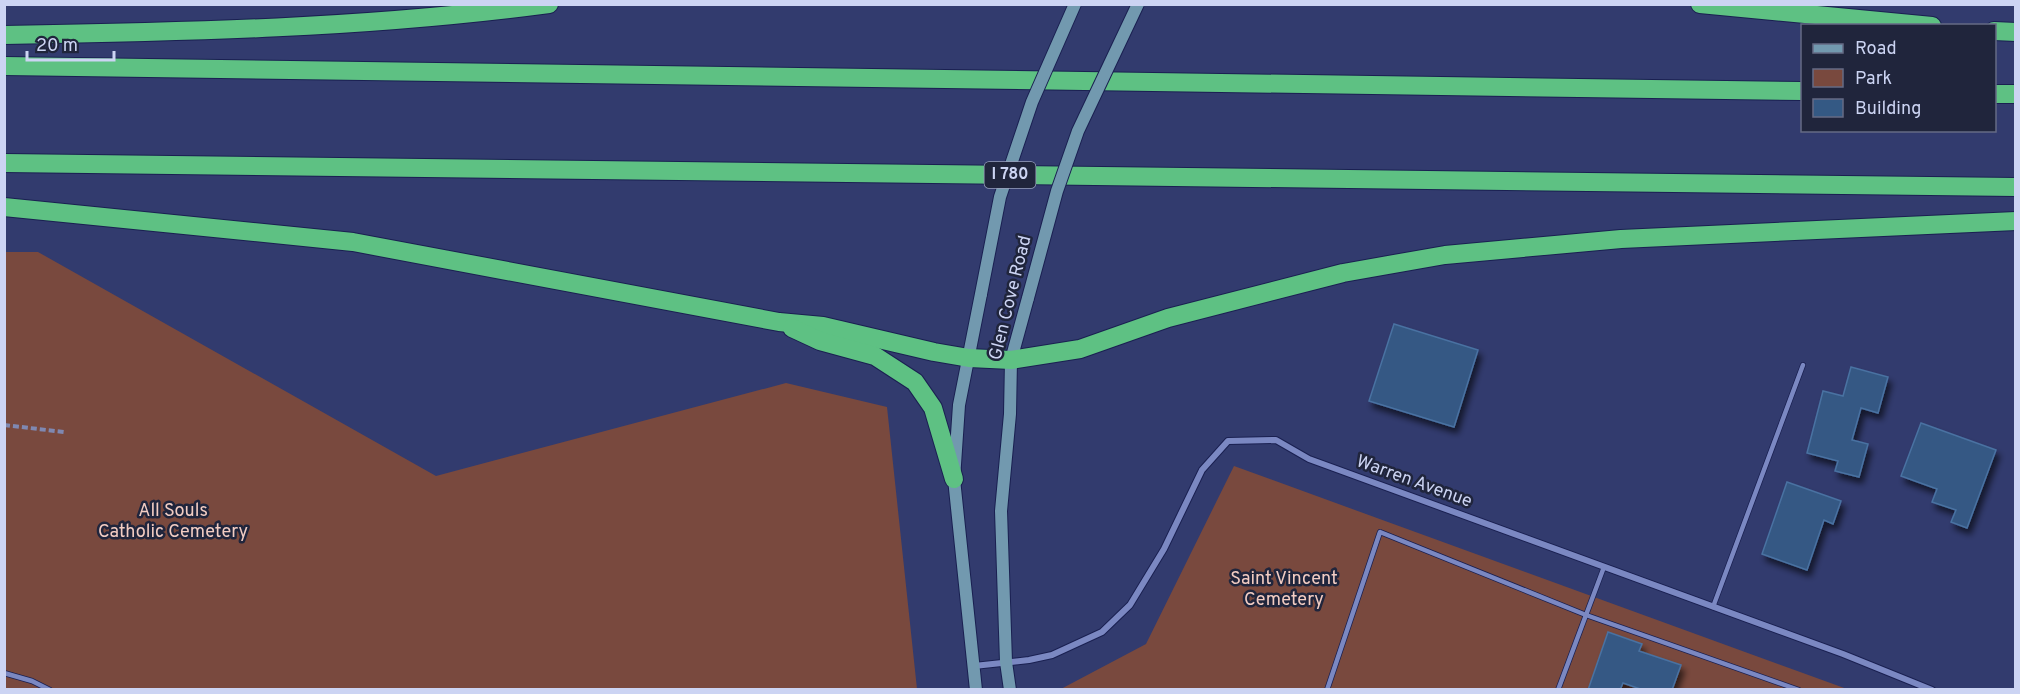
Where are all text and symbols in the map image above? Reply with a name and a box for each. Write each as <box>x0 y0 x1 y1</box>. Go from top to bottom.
scale bar <box>27 24 114 62</box>
legend <box>1801 24 1996 132</box>
text: 20 m <box>36 35 78 58</box>
text: Road <box>1855 38 1897 61</box>
text: Park <box>1855 68 1892 91</box>
text: Building <box>1855 98 1921 121</box>
road number: I 780 <box>984 162 1036 188</box>
street label: Glen Cove Road <box>984 233 1038 363</box>
street label: Warren Avenue <box>1353 450 1475 514</box>
park label: All Souls Catholic Cemetery <box>98 500 248 544</box>
park label: Saint Vincent Cemetery <box>1230 568 1338 612</box>

